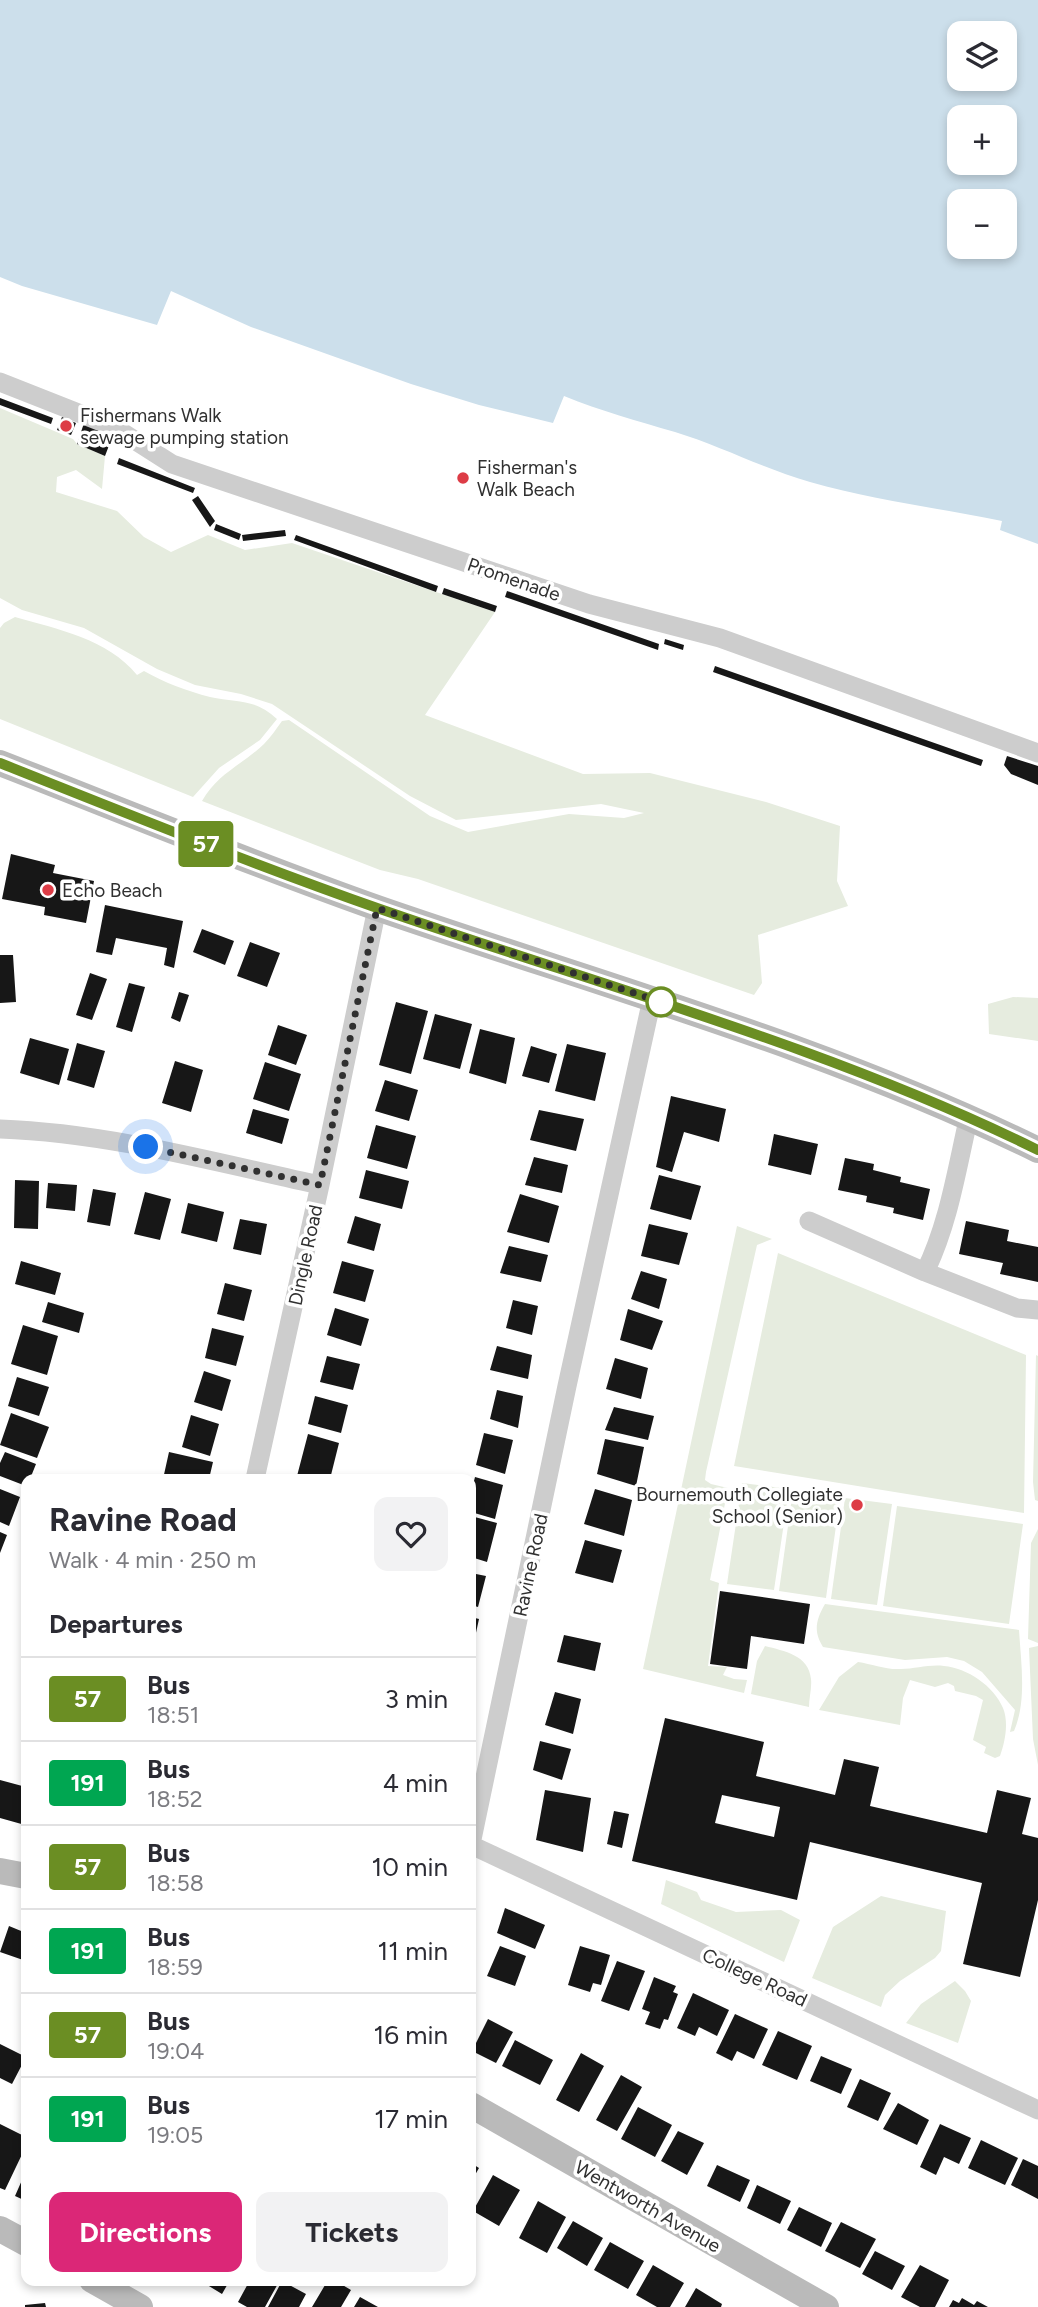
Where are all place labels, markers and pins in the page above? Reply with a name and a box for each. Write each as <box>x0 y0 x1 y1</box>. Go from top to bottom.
place label: Fishermans Walk sewage pumping station <box>80 404 289 449</box>
marker: Fishermans Walk sewage pumping station <box>58 418 74 434</box>
place label: Fisherman's Walk Beach <box>477 456 577 501</box>
marker: Fisherman's Walk Beach <box>455 470 471 486</box>
place label: Echo Beach <box>62 879 162 902</box>
marker: Echo Beach <box>40 882 56 898</box>
unlabelled marker <box>646 987 676 1017</box>
place label: Bournemouth Collegiate School (Senior) <box>636 1483 843 1528</box>
marker: Bournemouth Collegiate School (Senior) <box>849 1497 865 1513</box>

